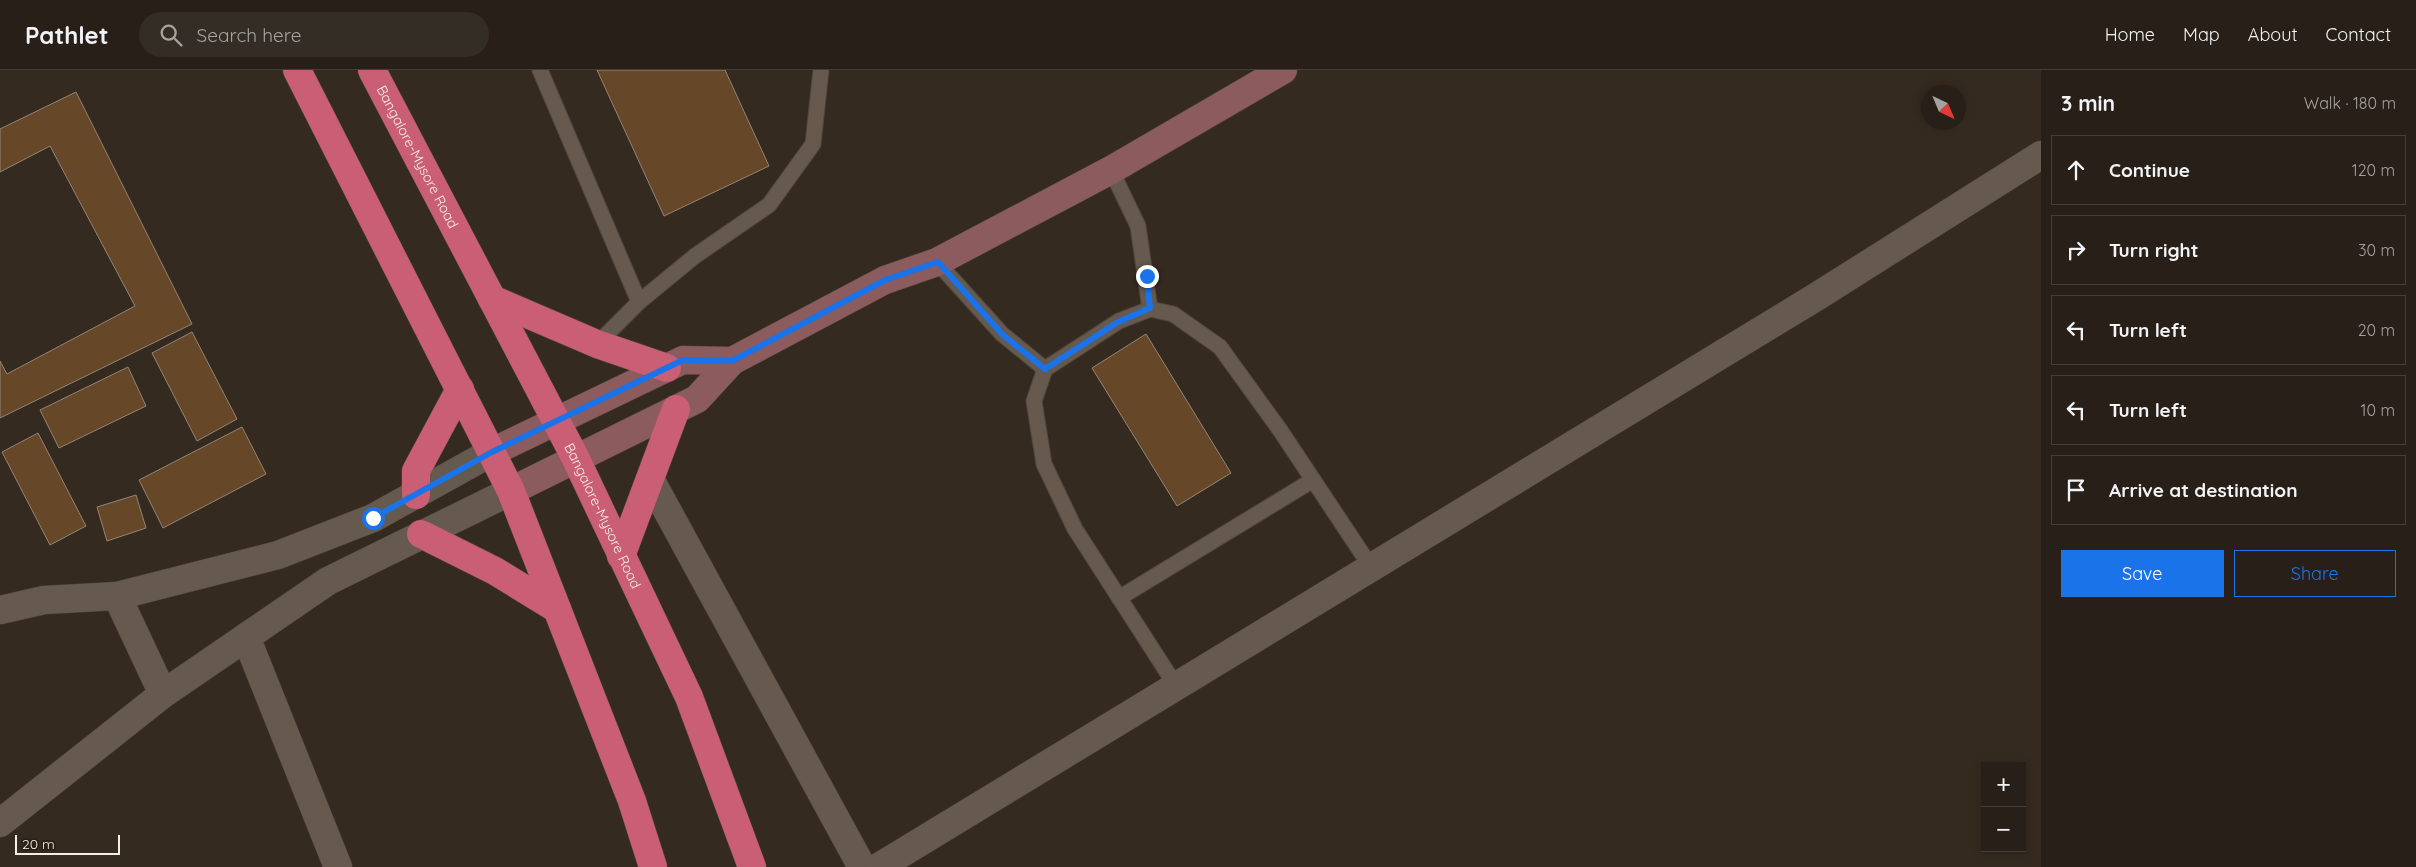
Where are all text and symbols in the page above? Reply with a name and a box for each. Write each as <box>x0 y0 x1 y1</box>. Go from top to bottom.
search box <box>139 12 489 57</box>
text: Pathlet <box>25 20 109 50</box>
icon: search <box>157 21 185 49</box>
text: Search here <box>197 23 301 47</box>
text: Home <box>2105 23 2155 46</box>
text: Map <box>2183 23 2220 46</box>
text: About <box>2248 23 2298 46</box>
text: Contact <box>2326 23 2391 46</box>
street label: Bangalore-Mysore Road <box>373 82 462 231</box>
north arrow <box>1921 85 1966 130</box>
text: 3 min <box>2061 90 2115 116</box>
text: Walk · 180 m <box>2304 93 2396 113</box>
icon: ahead <box>2062 156 2090 184</box>
text: Continue <box>2109 158 2190 182</box>
text: 120 m <box>2352 160 2395 180</box>
icon: right <box>2062 236 2090 264</box>
text: Turn right <box>2109 238 2198 262</box>
text: 30 m <box>2358 240 2395 260</box>
route end <box>1136 265 1159 288</box>
icon: left <box>2062 316 2090 344</box>
text: Turn left <box>2109 318 2187 342</box>
text: 20 m <box>2358 320 2395 340</box>
icon: left <box>2062 396 2090 424</box>
text: Turn left <box>2109 398 2187 422</box>
text: 10 m <box>2361 400 2395 420</box>
street label: Bangalore-Mysore Road <box>560 440 645 591</box>
icon: arrive <box>2062 476 2090 504</box>
text: Arrive at destination <box>2109 478 2298 502</box>
route start <box>362 507 385 530</box>
button: Save <box>2061 550 2224 597</box>
button: Share <box>2234 550 2396 597</box>
map controls <box>1981 762 2026 852</box>
button: + <box>1981 762 2026 807</box>
button: − <box>1981 807 2026 852</box>
scale bar <box>15 832 120 855</box>
text: 20 m <box>22 835 55 853</box>

